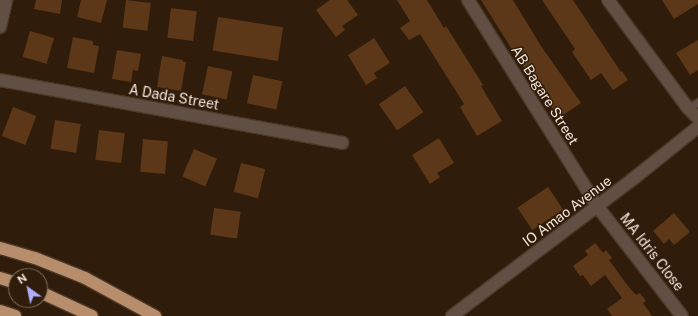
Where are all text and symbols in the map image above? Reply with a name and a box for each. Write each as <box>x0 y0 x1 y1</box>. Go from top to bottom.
street label: AB Bagare Street <box>508 42 582 148</box>
street label: A Dada Street <box>128 81 220 113</box>
street label: IO Amao Avenue <box>519 172 615 250</box>
street label: MA Idris Close <box>616 210 688 294</box>
north arrow <box>8 268 48 308</box>
text: N <box>15 271 29 286</box>

